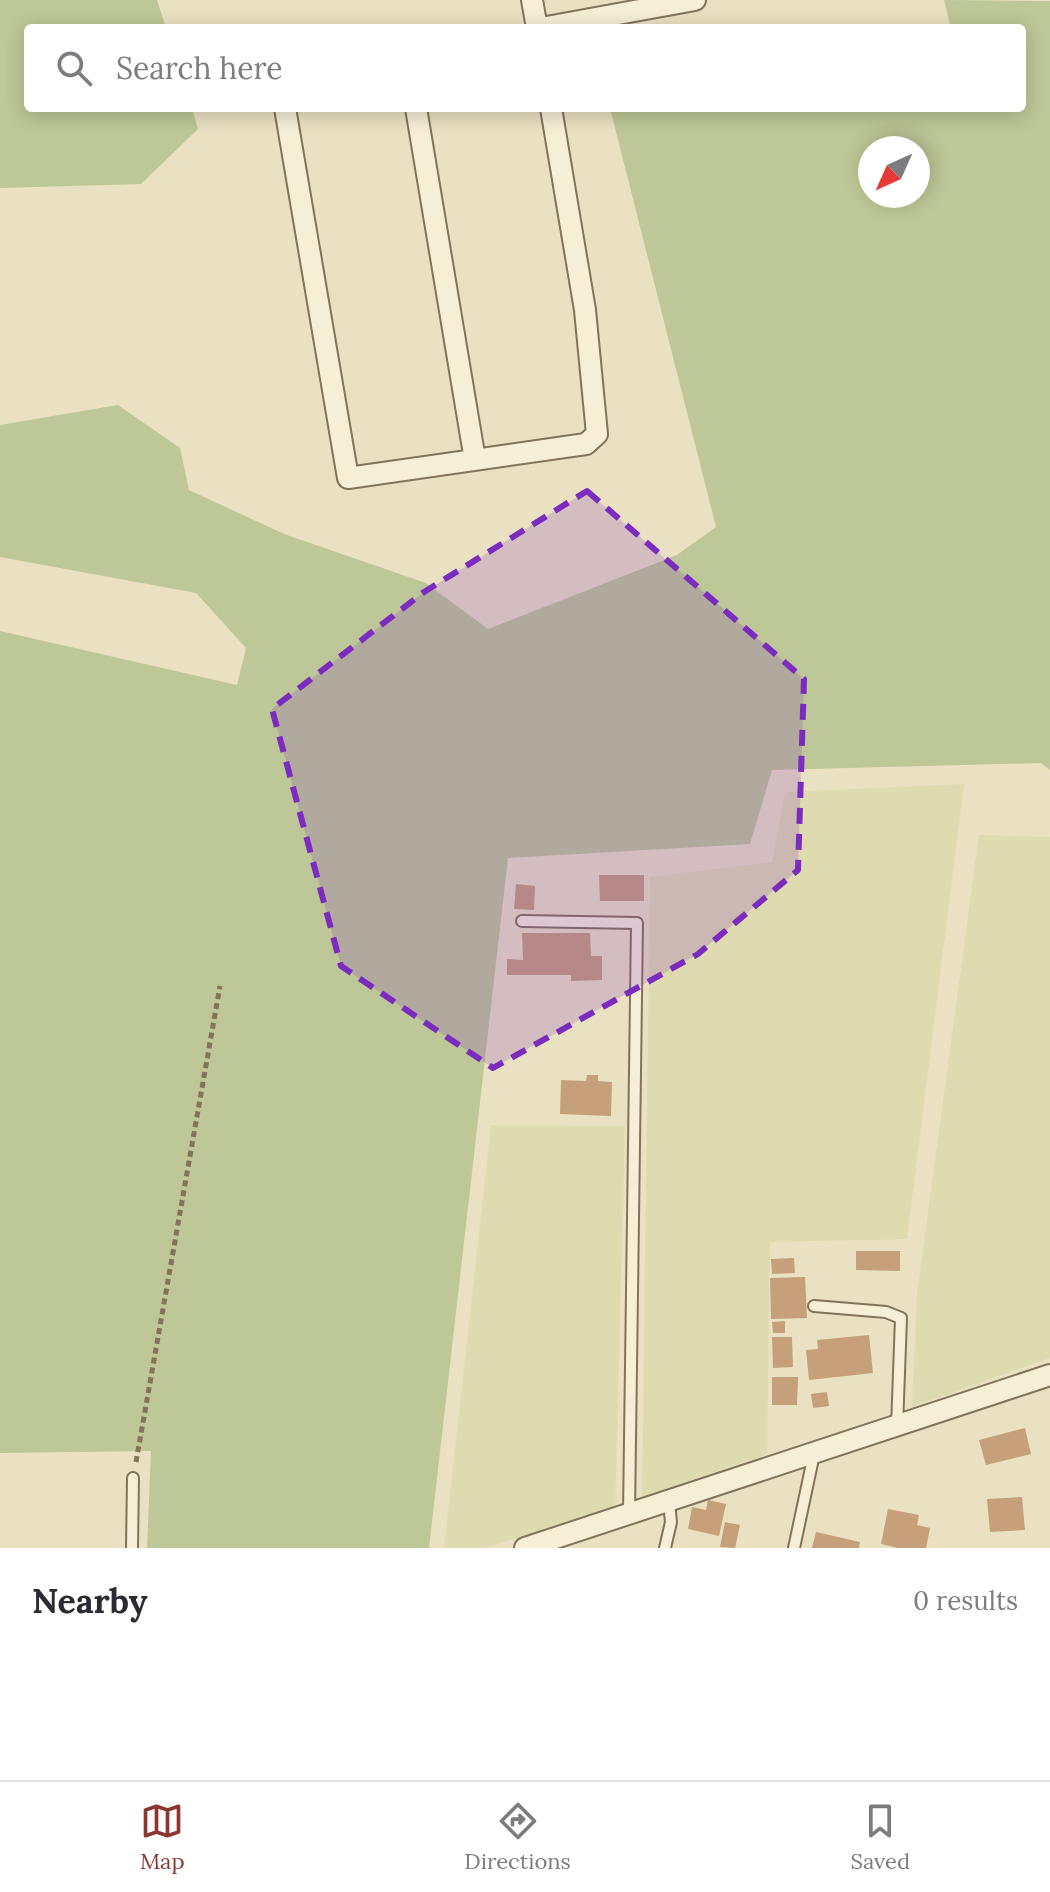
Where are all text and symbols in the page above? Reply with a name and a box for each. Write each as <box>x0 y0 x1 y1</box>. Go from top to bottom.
search box <box>24 24 1026 112</box>
icon: search <box>52 46 96 90</box>
text: Search here <box>116 49 283 87</box>
north arrow <box>858 136 930 208</box>
text: Nearby <box>32 1579 148 1622</box>
text: 0 results <box>913 1584 1018 1617</box>
tab: Map <box>140 1799 185 1875</box>
tab: Directions <box>464 1799 571 1875</box>
tab: Saved <box>851 1799 910 1875</box>

